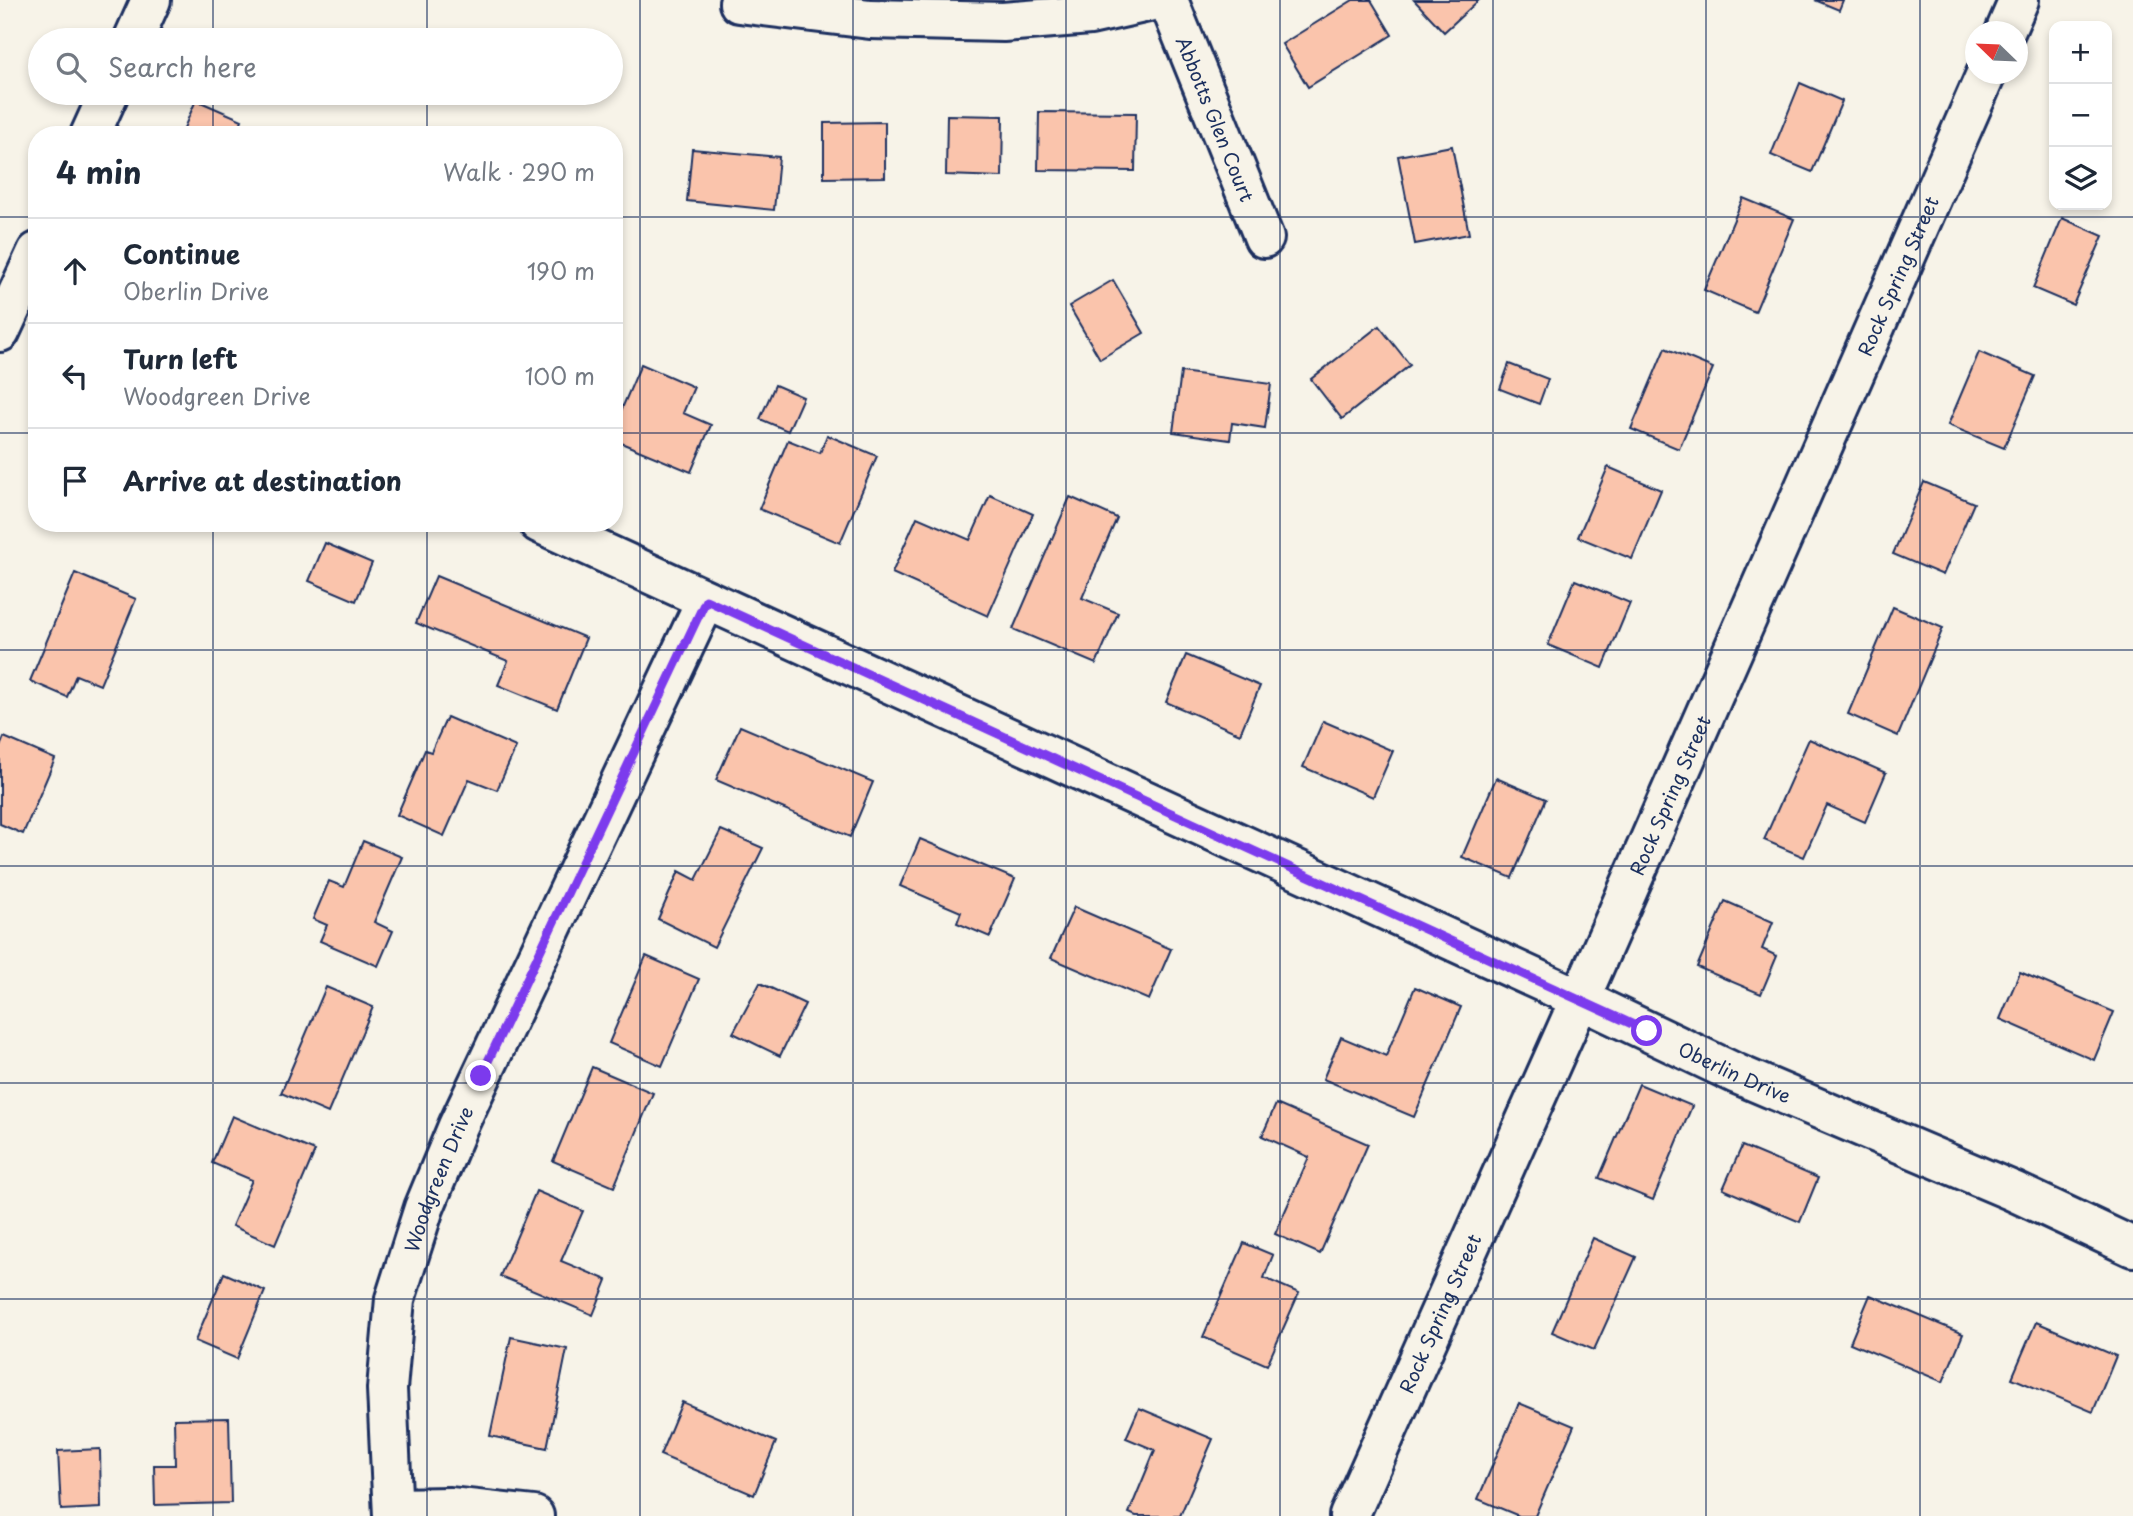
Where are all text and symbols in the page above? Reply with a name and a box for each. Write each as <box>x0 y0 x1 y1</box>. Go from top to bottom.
north arrow <box>1965 21 2028 84</box>
map controls <box>2049 21 2112 210</box>
button: + <box>2049 21 2112 84</box>
search box <box>28 28 623 105</box>
street label: Abbotts Glen Court <box>1170 32 1262 206</box>
text: Search here <box>108 47 257 86</box>
icon: search <box>52 48 90 86</box>
button: − <box>2049 84 2112 147</box>
button: layers <box>2049 147 2112 210</box>
text: 4 min <box>56 149 142 194</box>
text: Walk · 290 m <box>443 154 595 189</box>
street label: Rock Spring Street <box>1850 191 1945 360</box>
text: Continue <box>123 234 240 273</box>
icon: ahead <box>56 252 94 290</box>
text: 190 m <box>527 253 595 288</box>
text: Oberlin Drive <box>123 273 269 308</box>
text: Turn left <box>123 339 238 378</box>
icon: left <box>56 357 94 395</box>
text: 100 m <box>525 358 595 393</box>
text: Woodgreen Drive <box>123 378 311 413</box>
text: Arrive at destination <box>123 461 402 500</box>
icon: arrive <box>56 462 94 500</box>
street label: Rock Spring Street <box>1622 711 1717 879</box>
route start <box>1631 1015 1662 1046</box>
street label: Oberlin Drive <box>1674 1034 1796 1109</box>
route end <box>465 1060 496 1091</box>
street label: Woodgreen Drive <box>397 1101 480 1256</box>
street label: Rock Spring Street <box>1392 1229 1487 1397</box>

